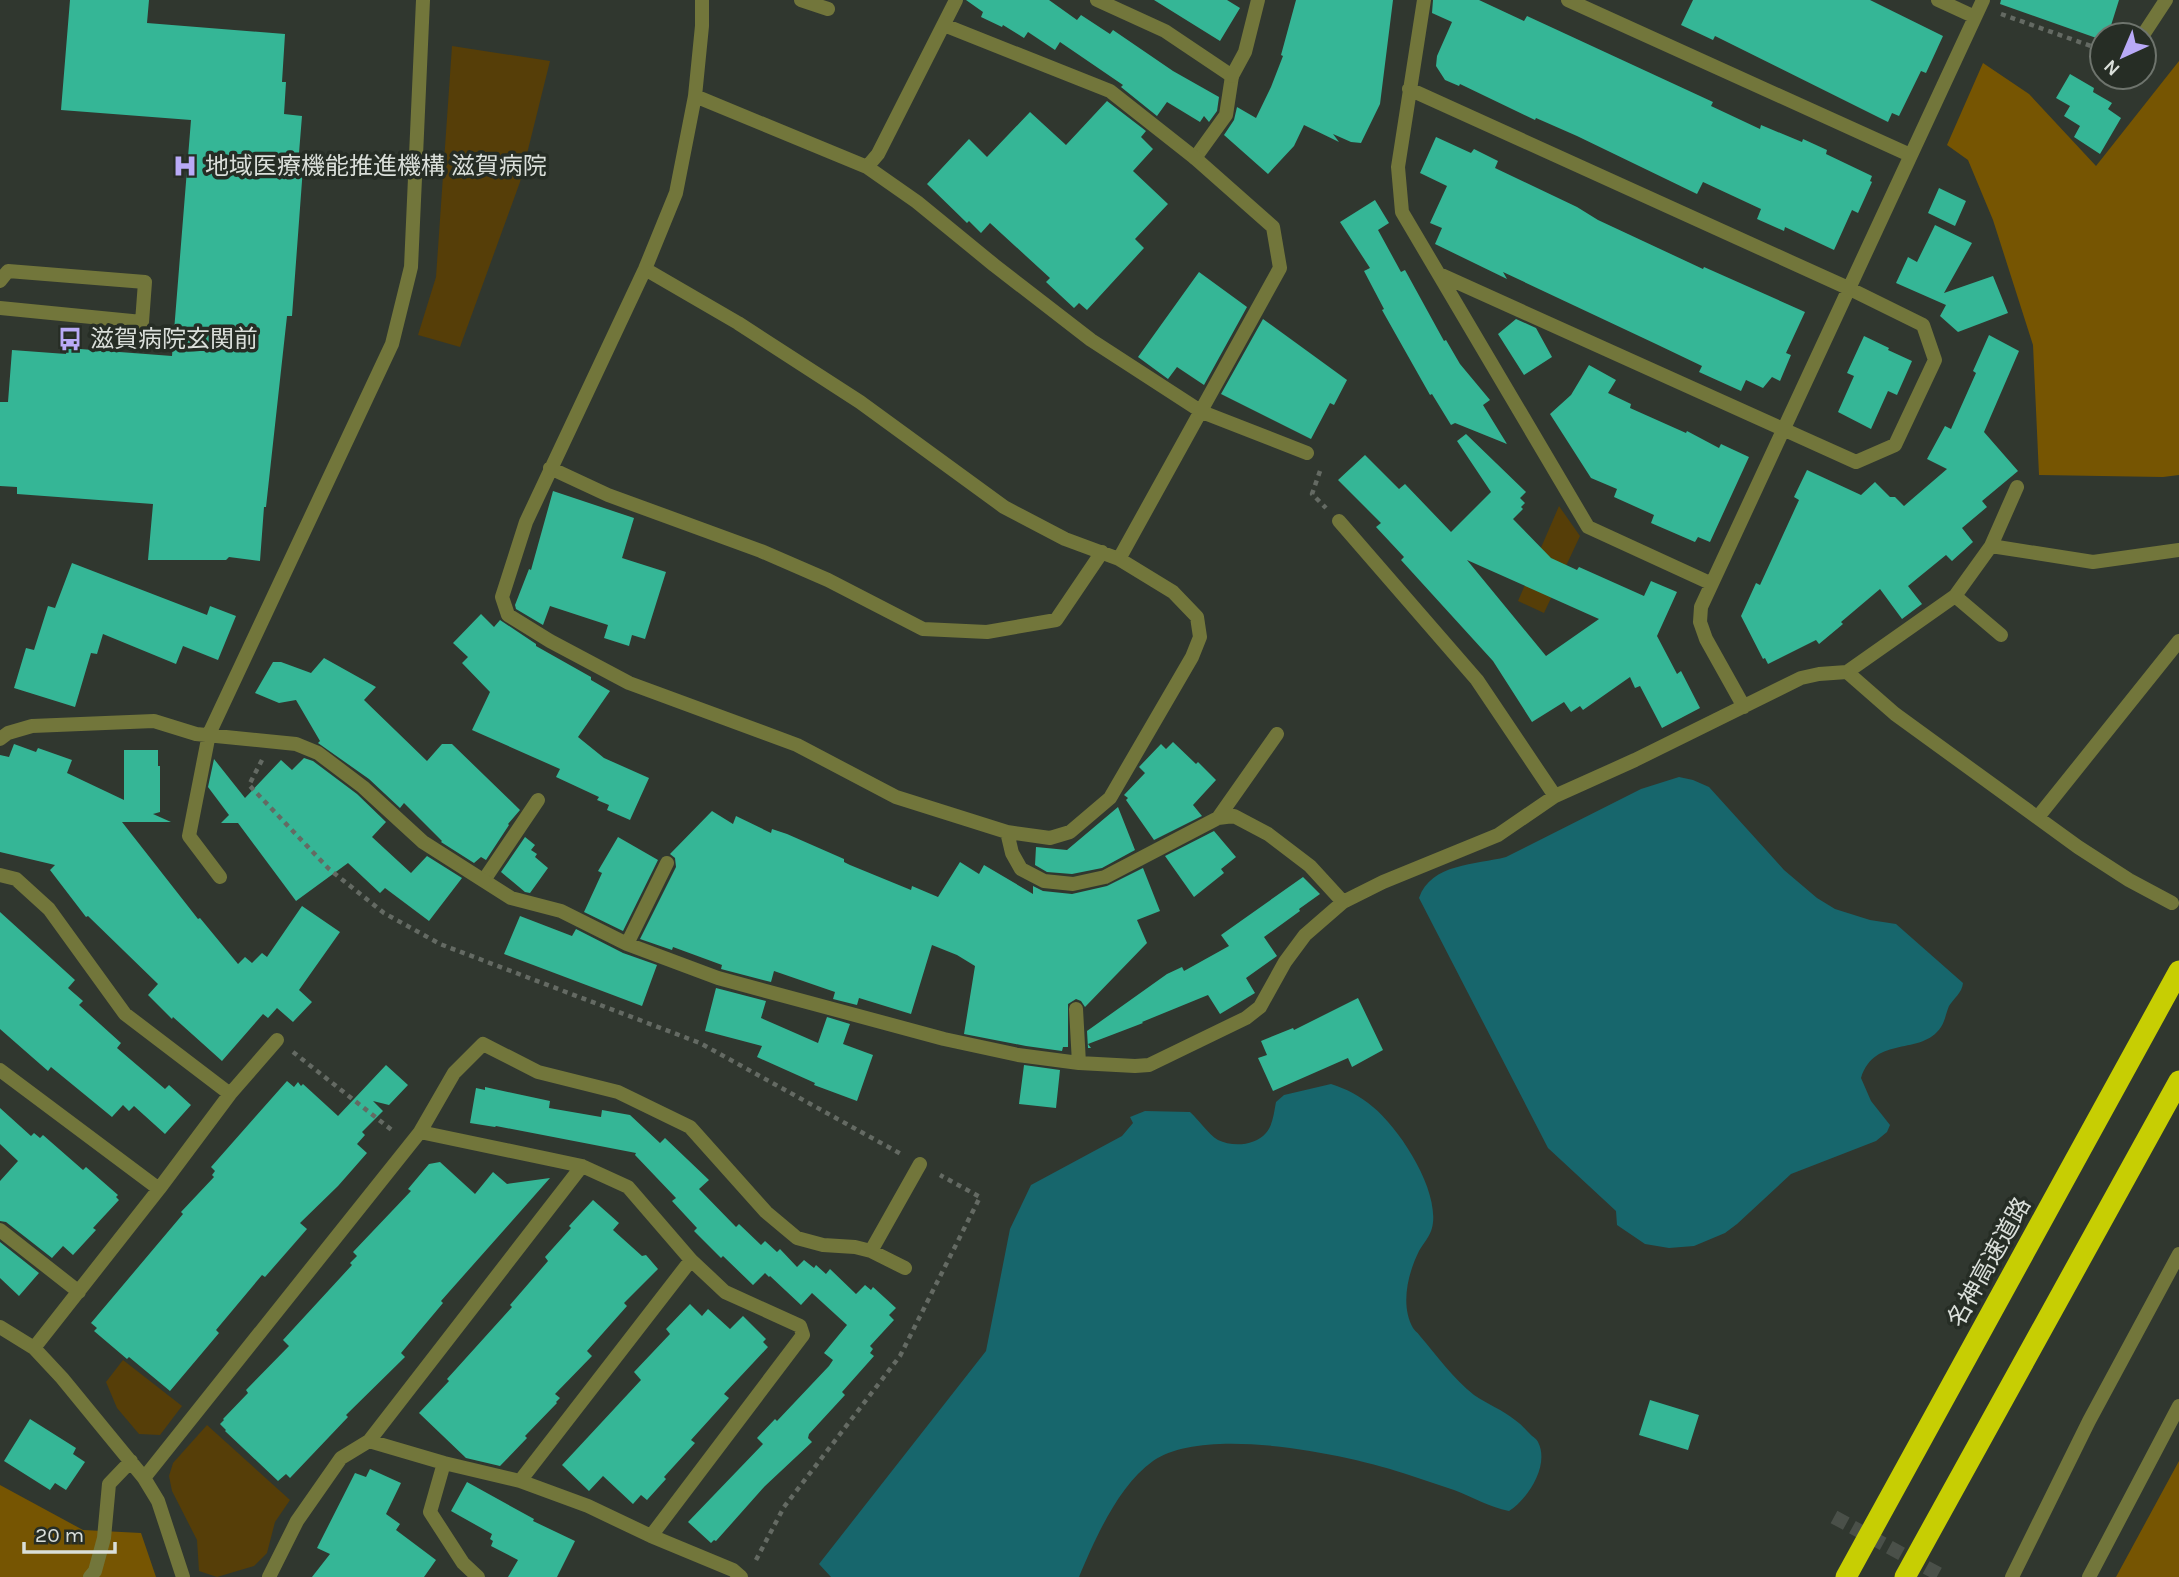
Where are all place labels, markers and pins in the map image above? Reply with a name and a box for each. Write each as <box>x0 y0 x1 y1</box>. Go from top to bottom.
hospital icon: 地域医療機能推進機構 滋賀病院 <box>171 152 199 180</box>
place label: 地域医療機能推進機構 滋賀病院 <box>205 152 547 180</box>
bus stop icon: 滋賀病院玄関前 <box>56 325 84 353</box>
place label: 滋賀病院玄関前 <box>90 325 258 353</box>

